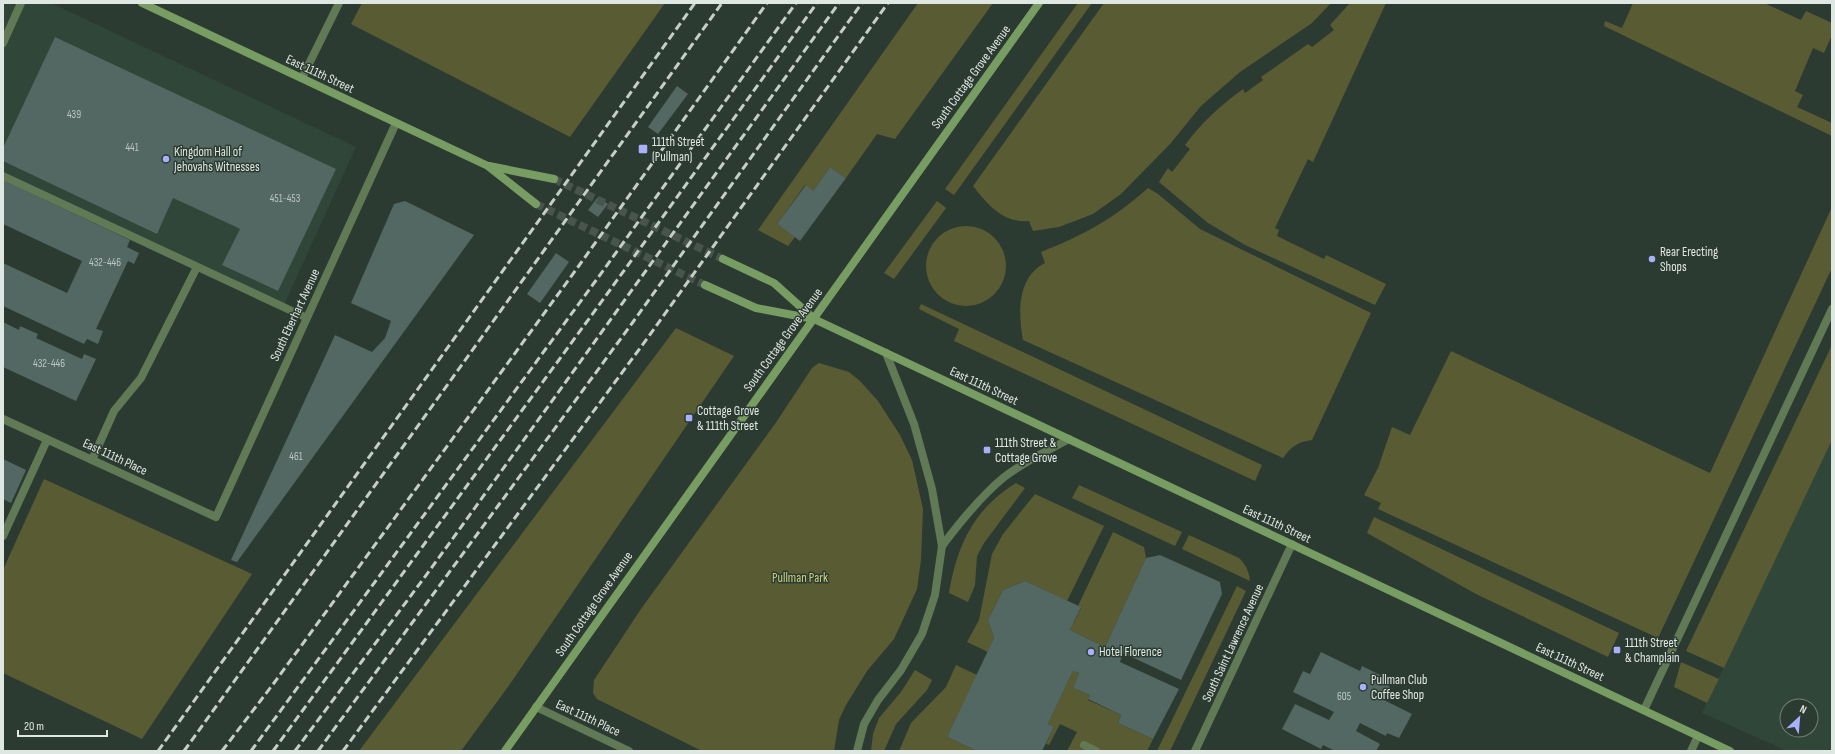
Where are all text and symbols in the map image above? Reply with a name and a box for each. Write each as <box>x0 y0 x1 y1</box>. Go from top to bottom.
street label: South Cottage Grove Avenue <box>928 22 1014 132</box>
street label: East 111th Street <box>283 51 357 97</box>
house number: 439 <box>67 108 81 121</box>
place label: 111th Street (Pullman) <box>652 134 705 165</box>
house number: 441 <box>125 141 139 154</box>
marker: 111th Street (Pullman) <box>637 143 649 155</box>
place label: Kingdom Hall of Jehovahs Witnesses <box>173 144 260 175</box>
marker: Kingdom Hall of Jehovahs Witnesses <box>161 154 171 164</box>
house number: 451-453 <box>270 192 301 205</box>
place label: Rear Erecting Shops <box>1660 244 1718 275</box>
marker: Rear Erecting Shops <box>1647 254 1657 264</box>
house number: 432-446 <box>89 256 121 269</box>
street label: South Eberhart Avenue <box>267 266 323 364</box>
street label: South Cottage Grove Avenue <box>740 285 826 395</box>
house number: 432-446 <box>33 357 65 370</box>
street label: East 111th Street <box>947 363 1021 409</box>
place label: Cottage Grove & 111th Street <box>697 403 759 434</box>
marker: Cottage Grove & 111th Street <box>684 413 694 423</box>
street label: East 111th Place <box>80 435 150 479</box>
place label: 111th Street & Cottage Grove <box>995 435 1057 466</box>
marker: 111th Street & Cottage Grove <box>982 445 992 455</box>
house number: 461 <box>289 450 303 463</box>
street label: East 111th Street <box>1240 501 1314 547</box>
street label: South Cottage Grove Avenue <box>552 549 636 659</box>
park label: Pullman Park <box>772 570 828 586</box>
street label: South Saint Lawrence Avenue <box>1199 582 1267 704</box>
place label: 111th Street & Champlain <box>1625 635 1680 666</box>
street label: East 111th Street <box>1533 639 1607 685</box>
place label: Hotel Florence <box>1099 644 1162 660</box>
marker: 111th Street & Champlain <box>1612 645 1622 655</box>
marker: Hotel Florence <box>1086 647 1096 657</box>
place label: Pullman Club Coffee Shop <box>1371 672 1427 703</box>
marker: Pullman Club Coffee Shop <box>1358 682 1368 692</box>
house number: 605 <box>1337 690 1351 703</box>
street label: East 111th Place <box>553 696 623 740</box>
north arrow <box>1779 698 1819 738</box>
text: N <box>1798 702 1809 717</box>
scale bar <box>18 712 107 738</box>
text: 20 m <box>24 719 44 734</box>

